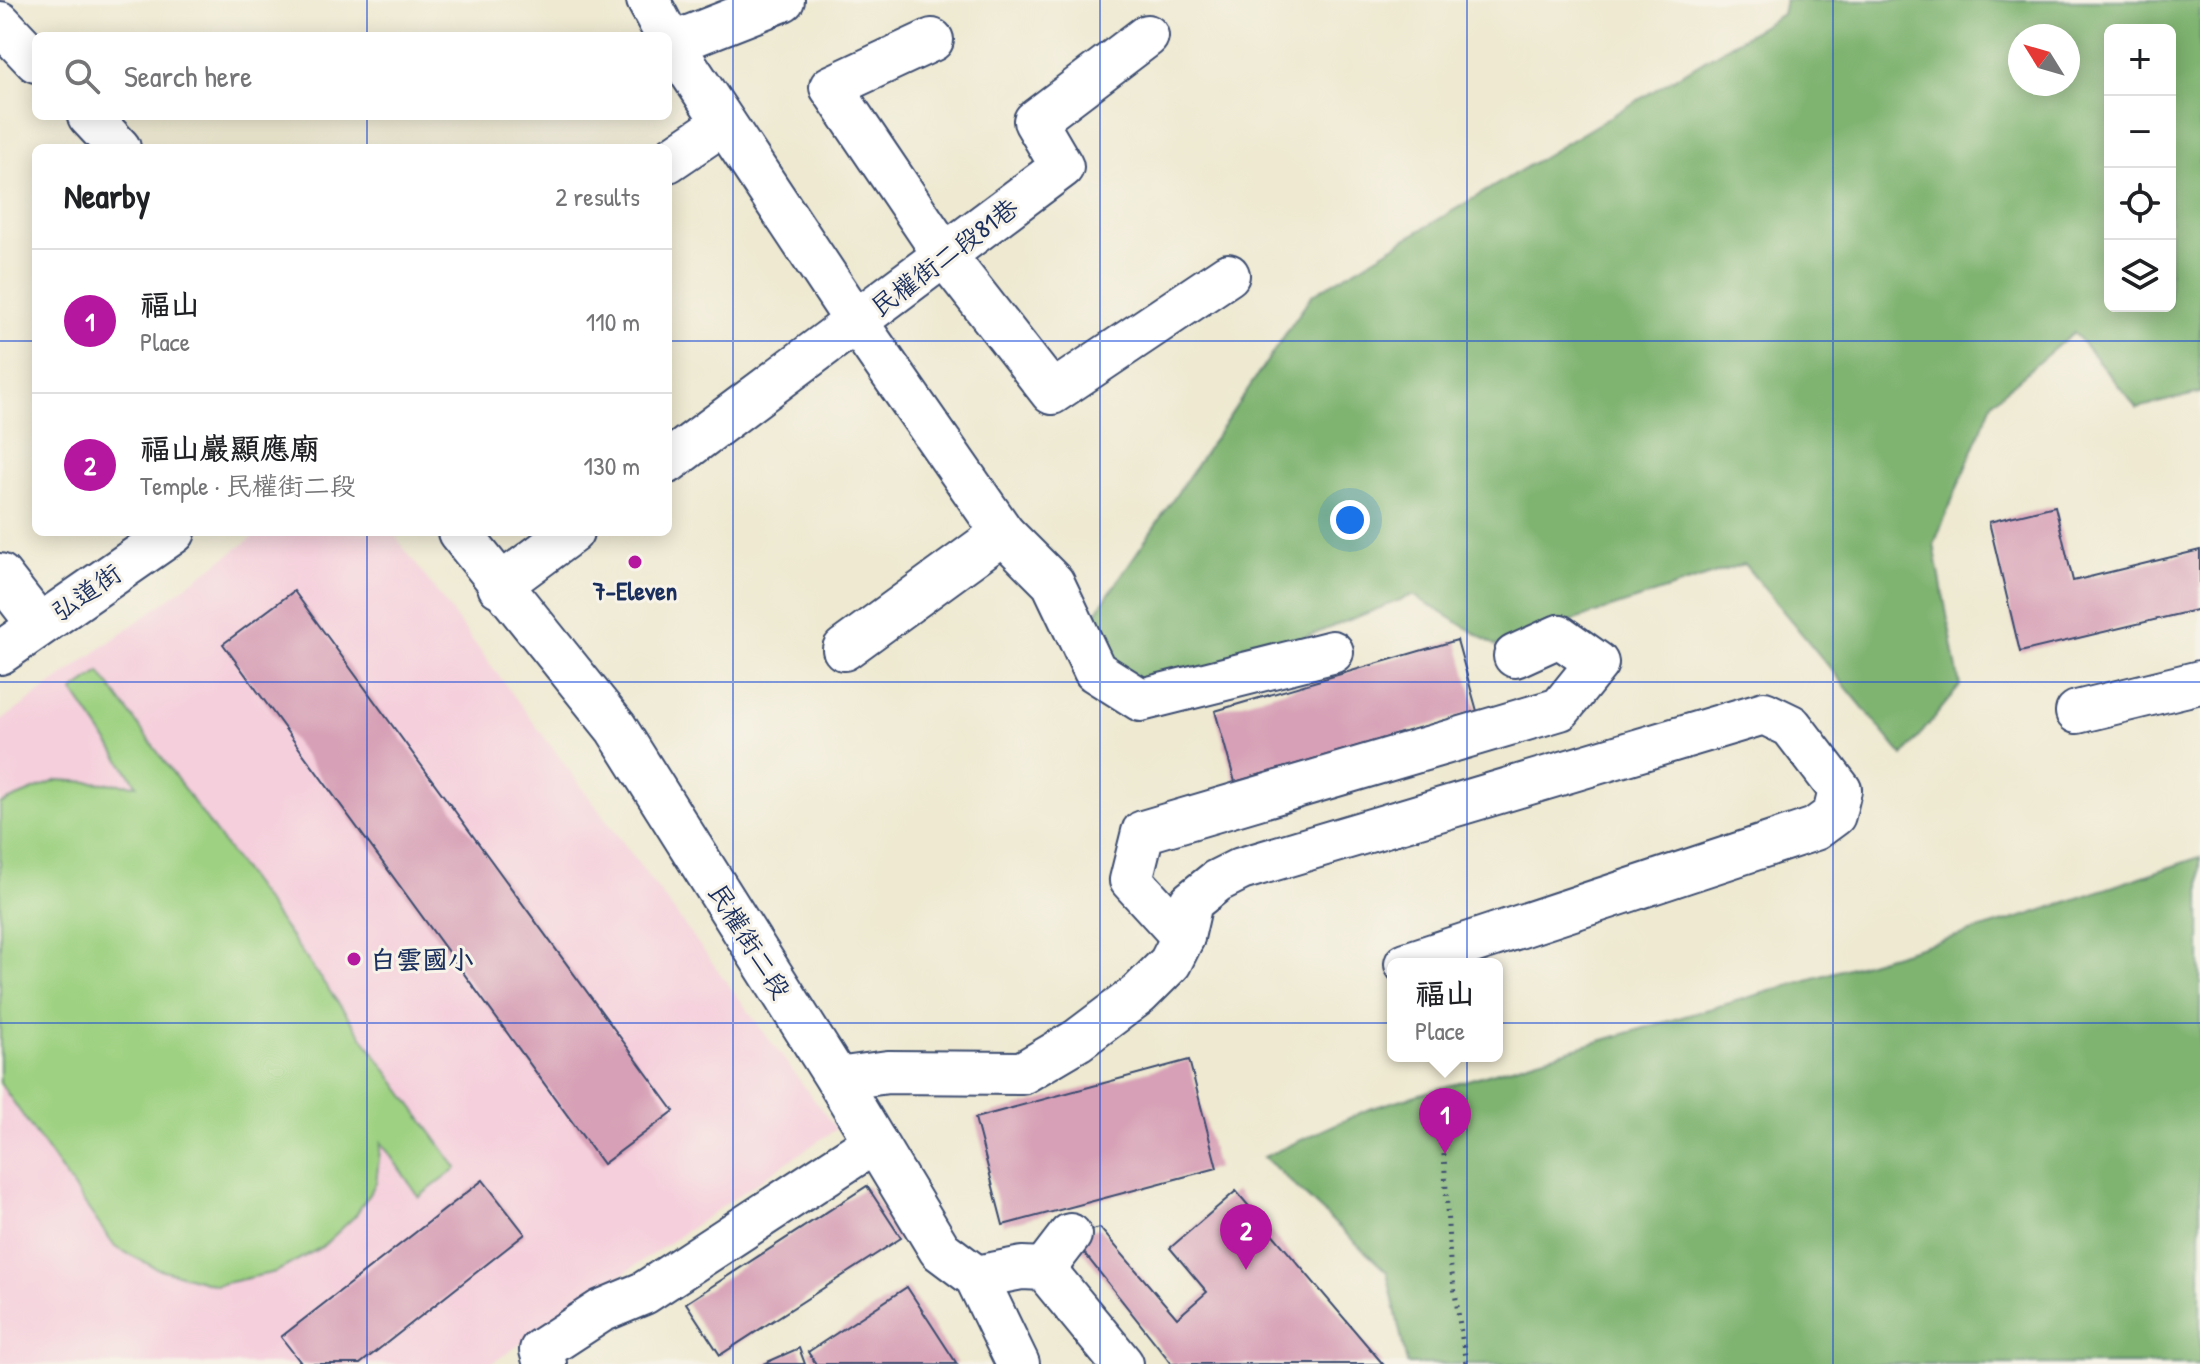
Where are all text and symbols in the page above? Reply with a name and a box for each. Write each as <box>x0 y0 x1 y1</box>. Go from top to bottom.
north arrow <box>2008 24 2080 96</box>
map controls <box>2104 24 2176 312</box>
button: + <box>2104 24 2176 96</box>
search box <box>32 32 672 120</box>
icon: search <box>60 54 104 98</box>
text: Search here <box>124 56 252 96</box>
button: − <box>2104 96 2176 168</box>
button: locate <box>2104 168 2176 240</box>
text: Nearby <box>64 173 150 219</box>
text: 2 results <box>555 179 640 214</box>
street label: 民權街二段81巷 <box>863 190 1025 324</box>
button: layers <box>2104 240 2176 312</box>
text: 福山 <box>140 284 200 324</box>
text: 1 <box>85 304 95 339</box>
text: 110 m <box>586 304 640 339</box>
text: Place <box>140 324 190 359</box>
text: 福山巖顯應廟 <box>140 428 320 468</box>
text: 2 <box>84 448 96 483</box>
text: 130 m <box>584 448 640 483</box>
text: Temple · 民權街二段 <box>140 468 356 503</box>
your location <box>1330 500 1370 540</box>
marker: 7-Eleven <box>626 553 644 571</box>
street label: 弘道街 <box>44 555 128 629</box>
place label: 7-Eleven <box>592 573 677 608</box>
street label: 民權街二段 <box>701 877 799 1005</box>
place label: 白雲國小 <box>370 942 474 977</box>
marker: 白雲國小 <box>345 950 363 968</box>
popup <box>1387 958 1503 1062</box>
text: 福山 <box>1415 973 1475 1013</box>
text: Place <box>1415 1013 1465 1048</box>
pin: 1 <box>1419 1088 1471 1154</box>
pin: 2 <box>1220 1204 1272 1270</box>

